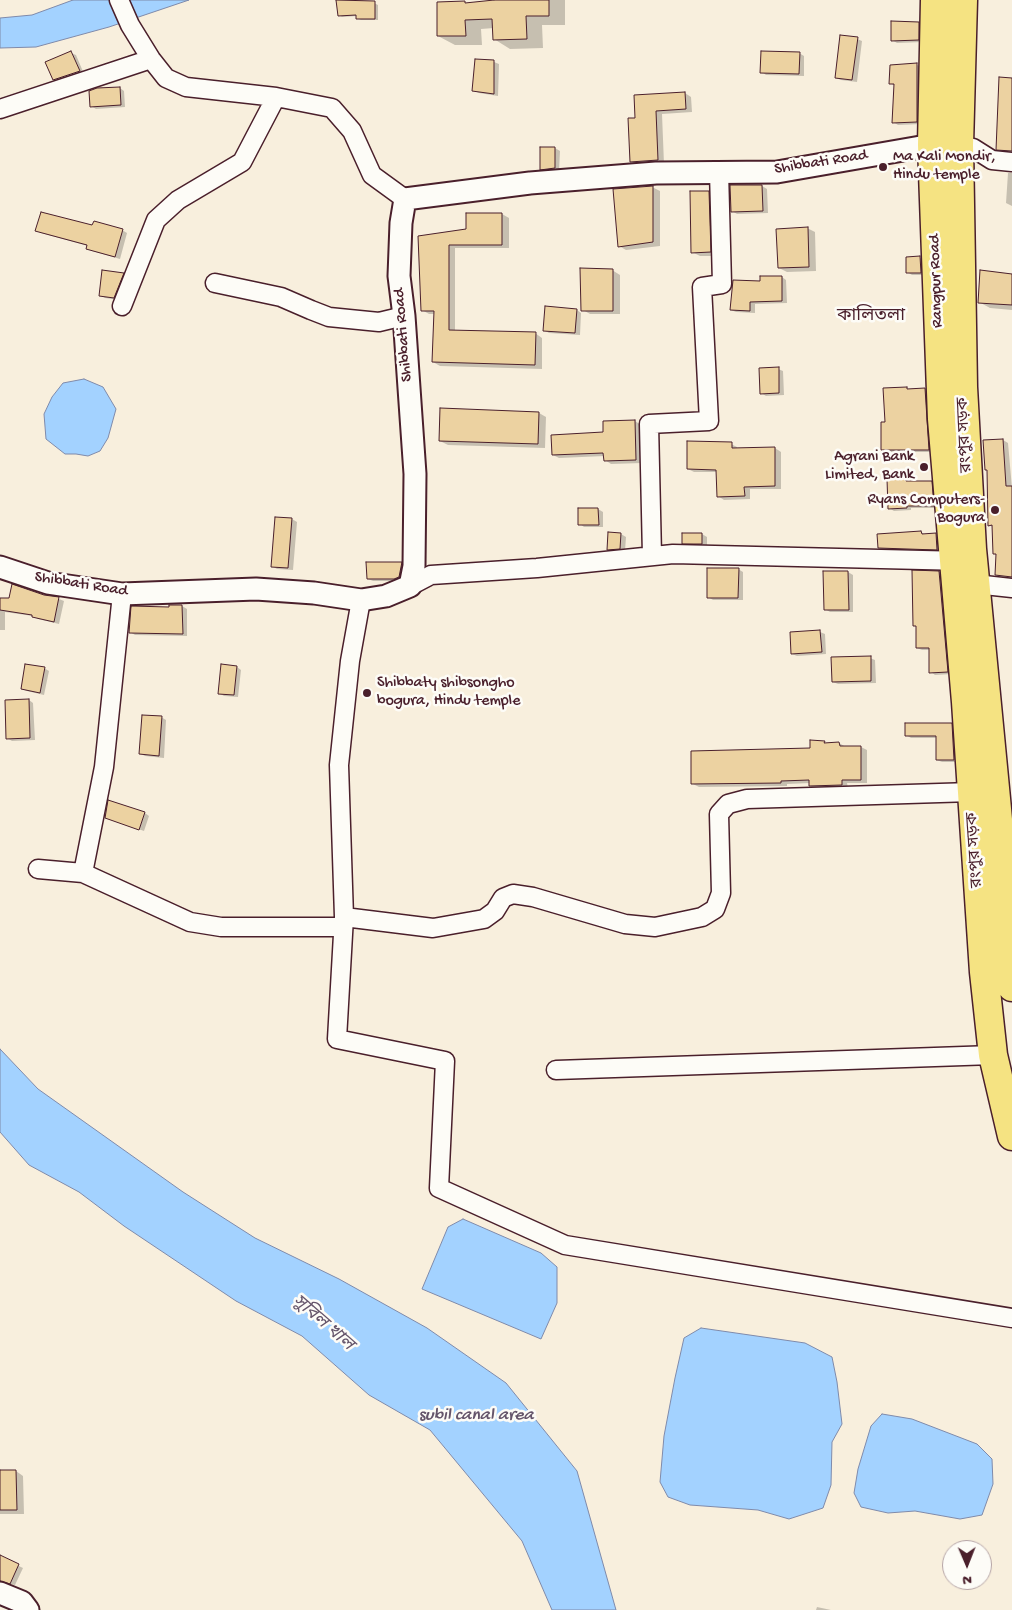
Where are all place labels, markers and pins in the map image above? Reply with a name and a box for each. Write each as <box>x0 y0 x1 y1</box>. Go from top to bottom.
place label: Ma Kali Mondir, Hindu temple <box>893 148 996 186</box>
marker: Ma Kali Mondir, Hindu temple <box>877 161 889 173</box>
place label: Agrani Bank Limited, Bank <box>825 448 914 486</box>
marker: Agrani Bank Limited, Bank <box>918 461 930 473</box>
place label: Ryans Computers- Bogura <box>867 491 985 529</box>
marker: Ryans Computers- Bogura <box>989 504 1001 516</box>
place label: Shibbaty shibsongho bogura, Hindu temple <box>377 674 520 712</box>
marker: Shibbaty shibsongho bogura, Hindu temple <box>361 687 373 699</box>

